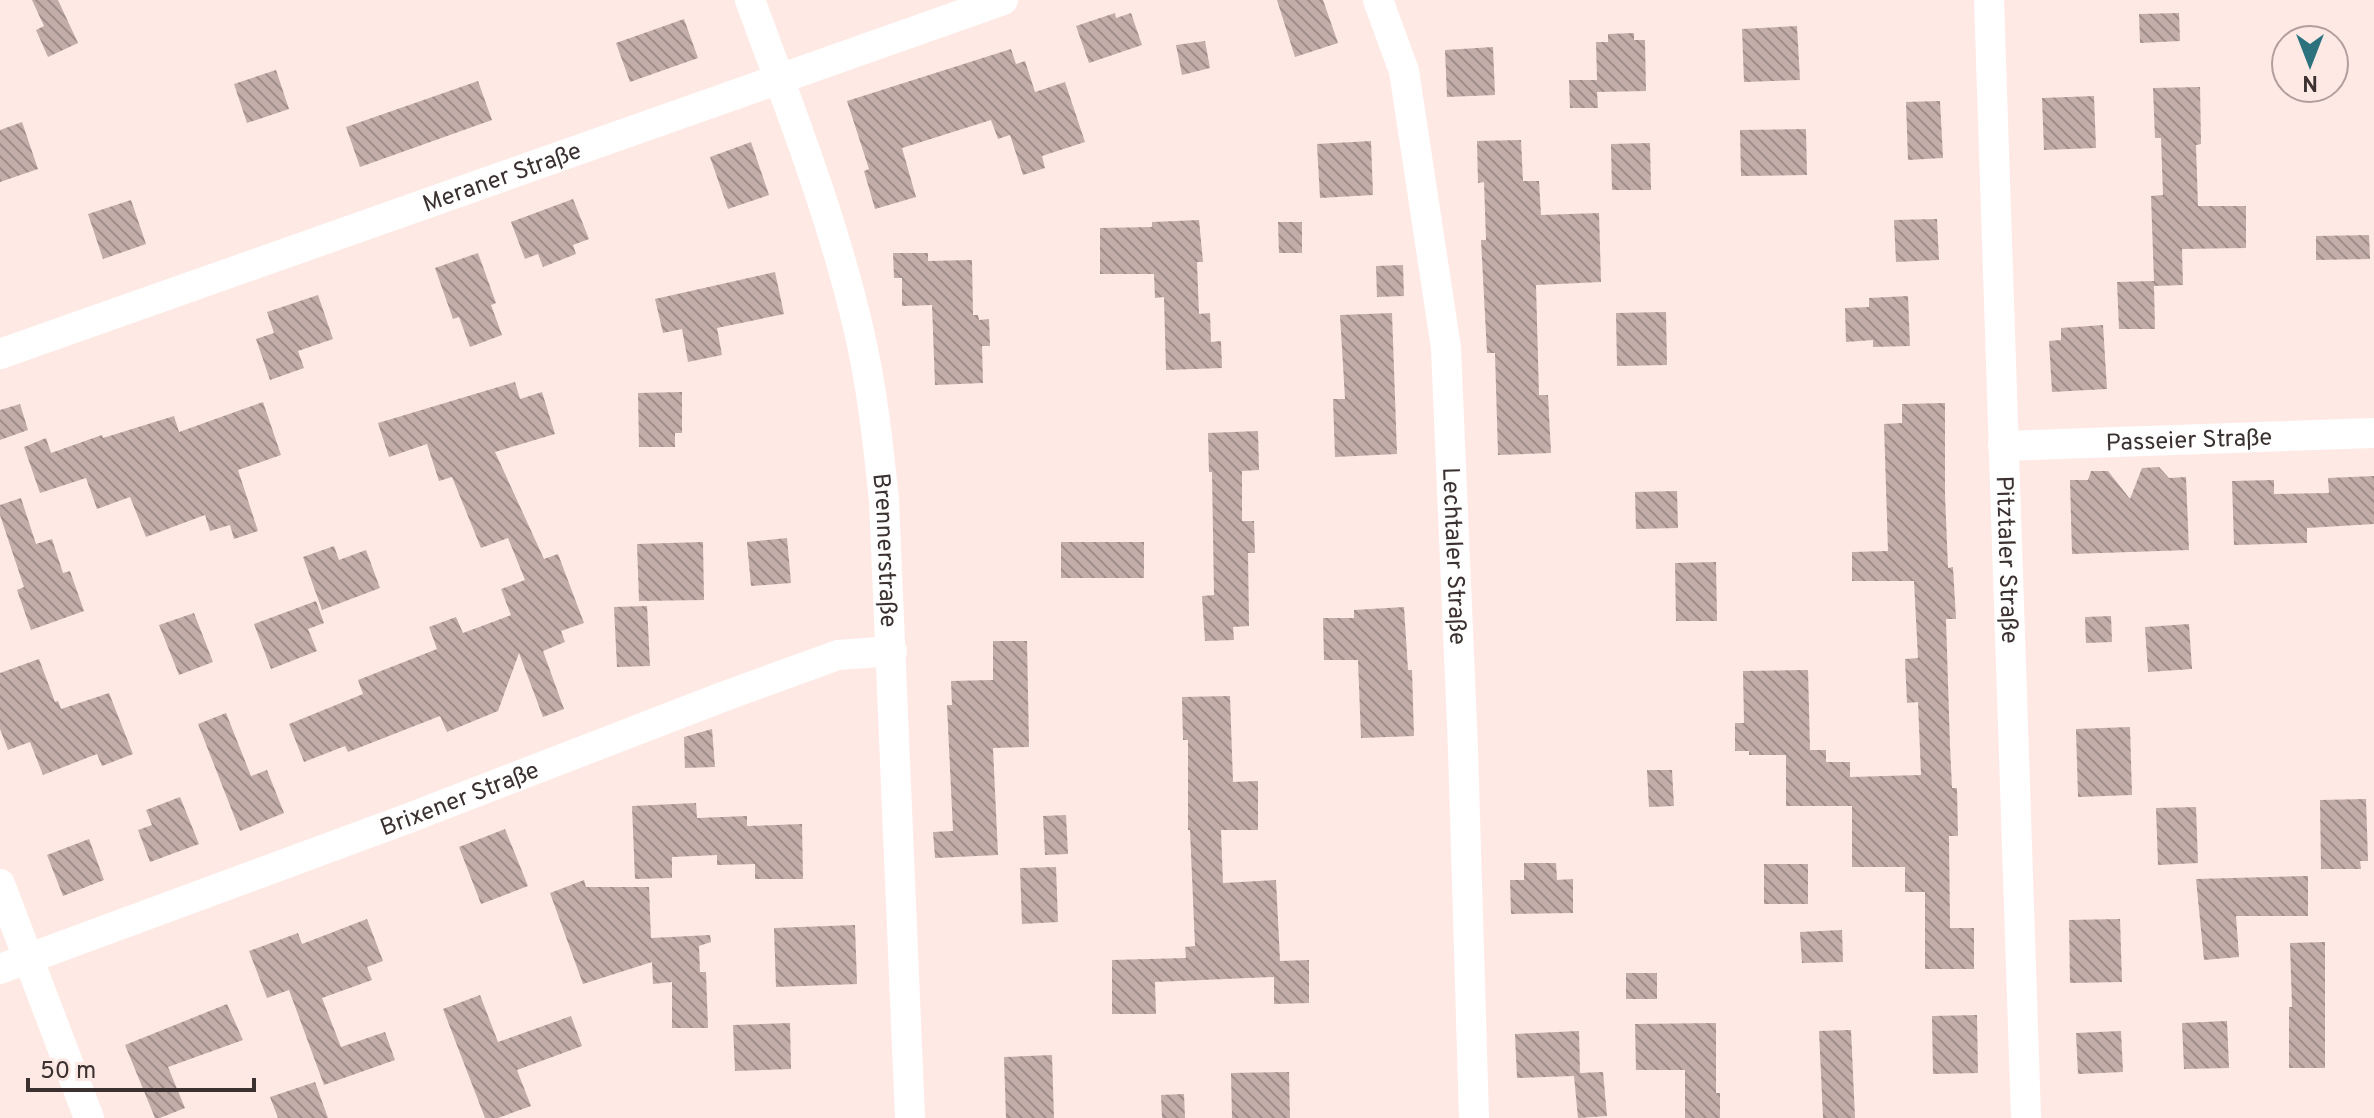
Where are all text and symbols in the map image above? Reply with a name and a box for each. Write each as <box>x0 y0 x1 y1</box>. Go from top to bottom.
north arrow <box>2270 24 2350 104</box>
text: N <box>2302 68 2318 95</box>
street label: Meraner Straße <box>419 137 586 221</box>
street label: Passeier Straße <box>2105 424 2273 459</box>
street label: Lechtaler Straße <box>1434 467 1472 646</box>
street label: Brennerstraße <box>864 472 902 628</box>
street label: Pitztaler Straße <box>1988 475 2023 644</box>
street label: Brixener Straße <box>376 756 544 844</box>
scale bar <box>28 1042 254 1092</box>
text: 50 m <box>40 1057 96 1087</box>

